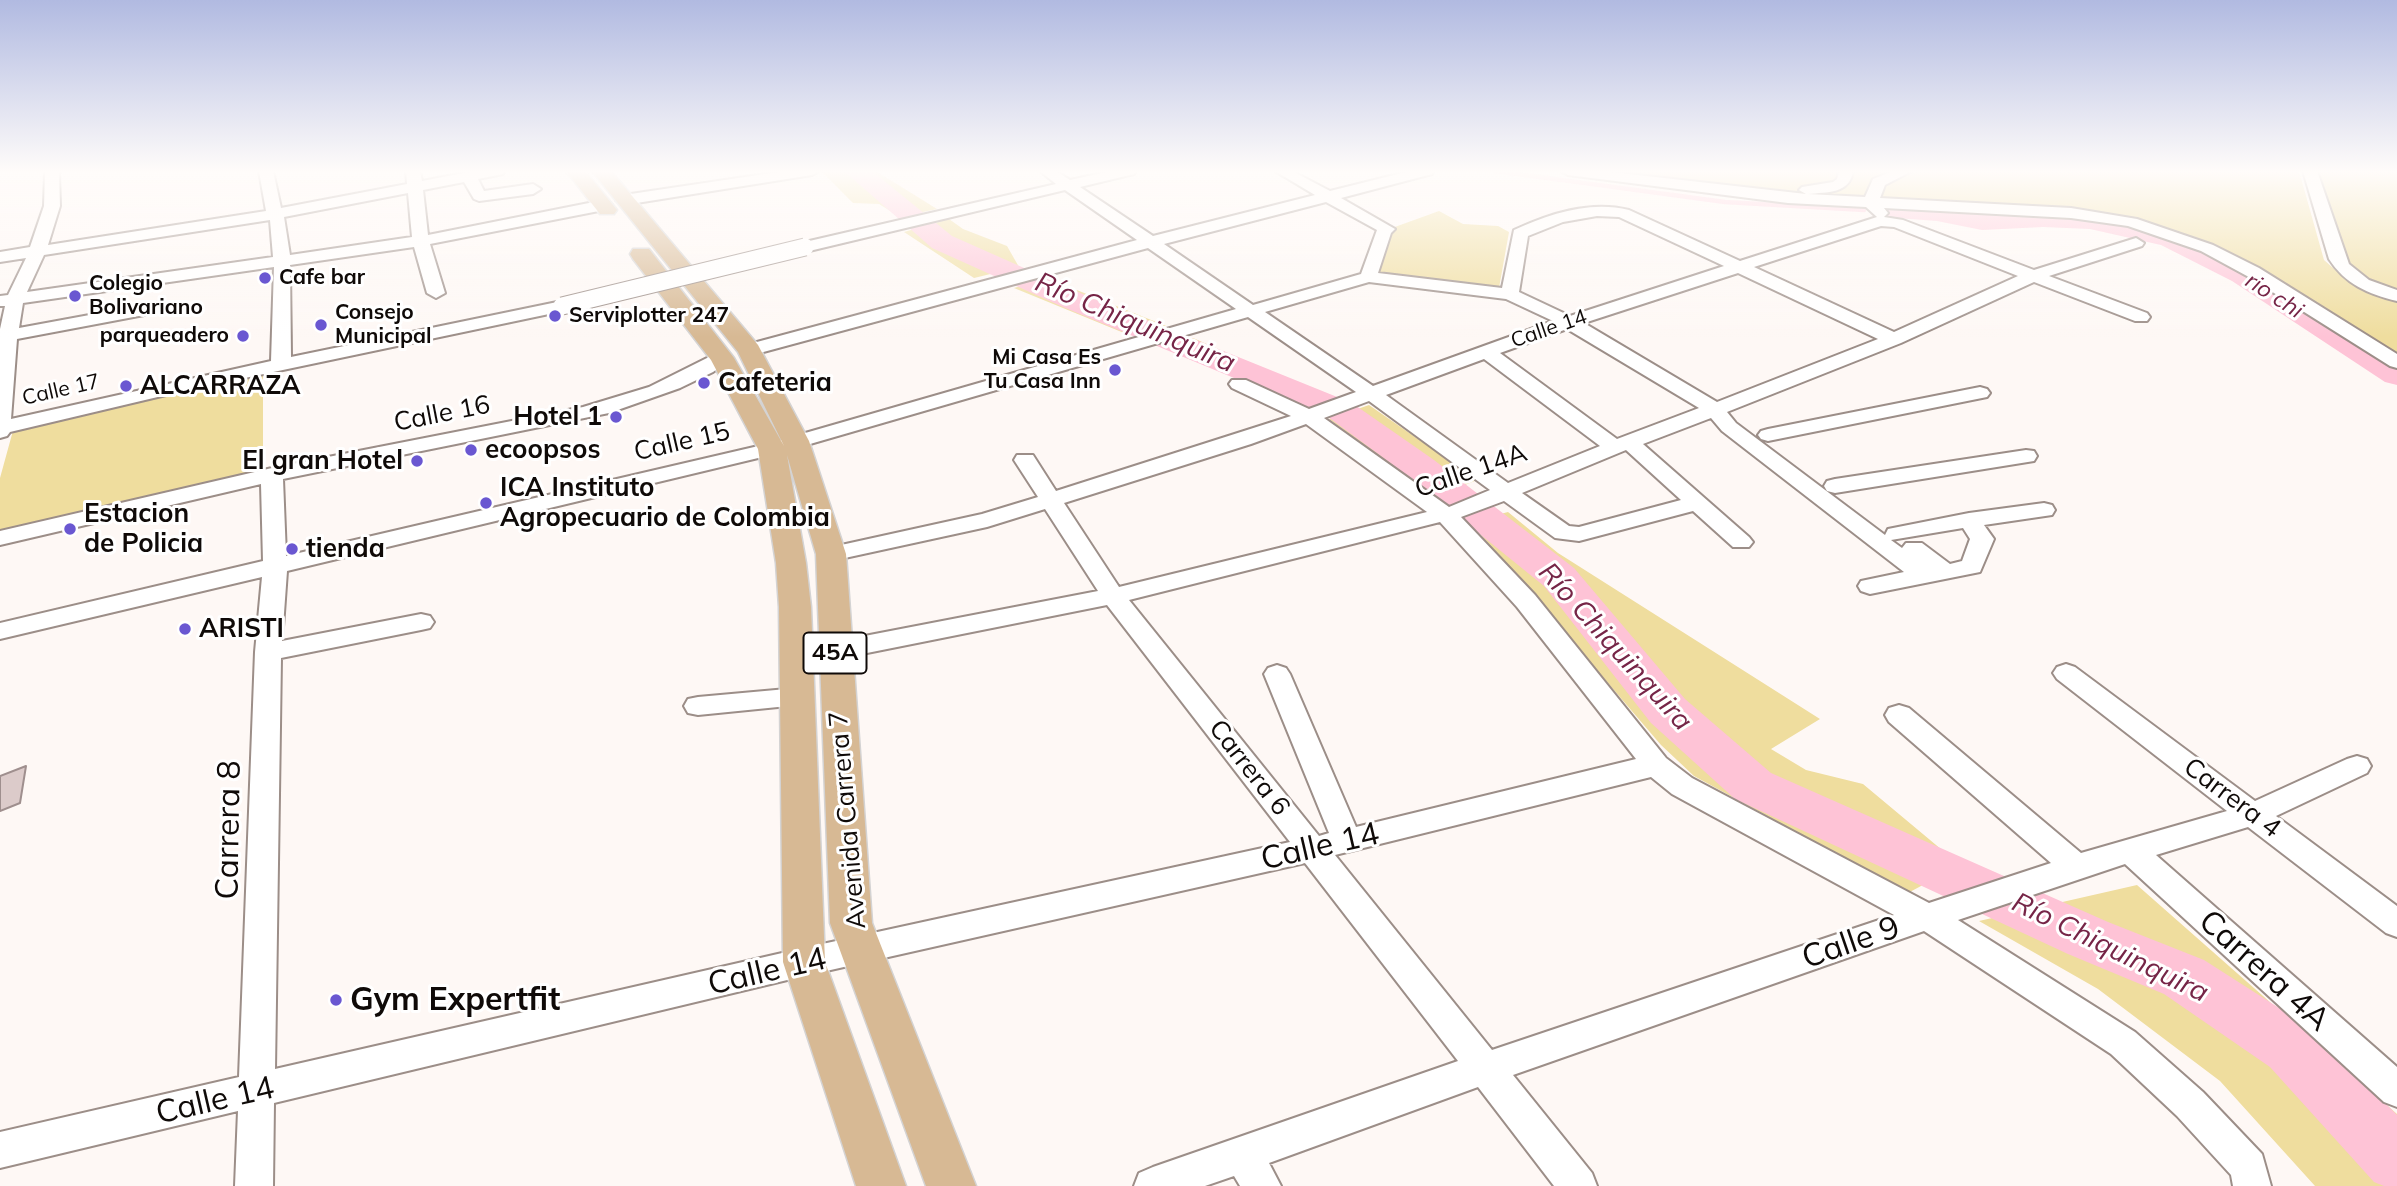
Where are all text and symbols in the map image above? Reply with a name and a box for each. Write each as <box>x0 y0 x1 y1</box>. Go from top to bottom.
place label: Cafe bar <box>279 265 365 291</box>
water label: Río Chiquinquira <box>1030 266 1240 380</box>
water label: rio chi <box>2240 267 2308 325</box>
marker: Cafe bar <box>257 270 273 286</box>
place label: Colegio Bolivariano <box>89 271 203 321</box>
marker: Colegio Bolivariano <box>67 288 83 304</box>
place label: Consejo Municipal <box>335 300 432 350</box>
place label: Serviplotter 247 <box>569 303 729 329</box>
street label: Calle 14 <box>1508 304 1590 354</box>
marker: Serviplotter 247 <box>547 308 563 324</box>
marker: Consejo Municipal <box>313 317 329 333</box>
place label: parqueadero <box>100 323 229 349</box>
marker: parqueadero <box>235 328 251 344</box>
place label: Mi Casa Es Tu Casa Inn <box>984 345 1101 395</box>
marker: Mi Casa Es Tu Casa Inn <box>1107 362 1123 378</box>
place label: Cafeteria <box>718 367 832 399</box>
street label: Calle 17 <box>20 369 102 411</box>
place label: ALCARRAZA <box>140 370 300 402</box>
marker: Cafeteria <box>696 375 712 391</box>
marker: ALCARRAZA <box>118 378 134 394</box>
street label: Calle 16 <box>391 389 493 439</box>
place label: Hotel 1 <box>513 401 602 433</box>
marker: Hotel 1 <box>608 409 624 425</box>
street label: Calle 15 <box>631 416 733 468</box>
place label: ecoopsos <box>485 434 600 466</box>
street label: Calle 14A <box>1411 437 1531 505</box>
marker: ecoopsos <box>463 442 479 458</box>
place label: El gran Hotel <box>242 445 403 477</box>
marker: El gran Hotel <box>409 453 425 469</box>
place label: ICA Instituto Agropecuario de Colombia <box>500 472 830 534</box>
marker: ICA Instituto Agropecuario de Colombia <box>478 495 494 511</box>
place label: Estacion de Policia <box>84 498 203 560</box>
marker: Estacion de Policia <box>62 521 78 537</box>
place label: tienda <box>306 533 385 565</box>
marker: tienda <box>284 541 300 557</box>
water label: Río Chiquinquira <box>1531 556 1699 738</box>
place label: ARISTI <box>199 613 284 645</box>
marker: ARISTI <box>177 621 193 637</box>
road number: 45A <box>804 632 866 674</box>
street label: Avenida Carrera 7 <box>823 710 873 930</box>
street label: Carrera 6 <box>1202 714 1296 822</box>
street label: Carrera 4 <box>2177 752 2287 844</box>
street label: Carrera 8 <box>209 760 249 900</box>
street label: Calle 14 <box>1257 815 1383 879</box>
water label: Río Chiquinquira <box>2006 886 2214 1010</box>
street label: Carrera 4A <box>2191 902 2337 1040</box>
street label: Calle 9 <box>1797 908 1905 978</box>
street label: Calle 14 <box>704 940 830 1004</box>
place label: Gym Expertfit <box>350 981 560 1019</box>
marker: Gym Expertfit <box>328 992 344 1008</box>
street label: Calle 14 <box>152 1069 278 1133</box>

